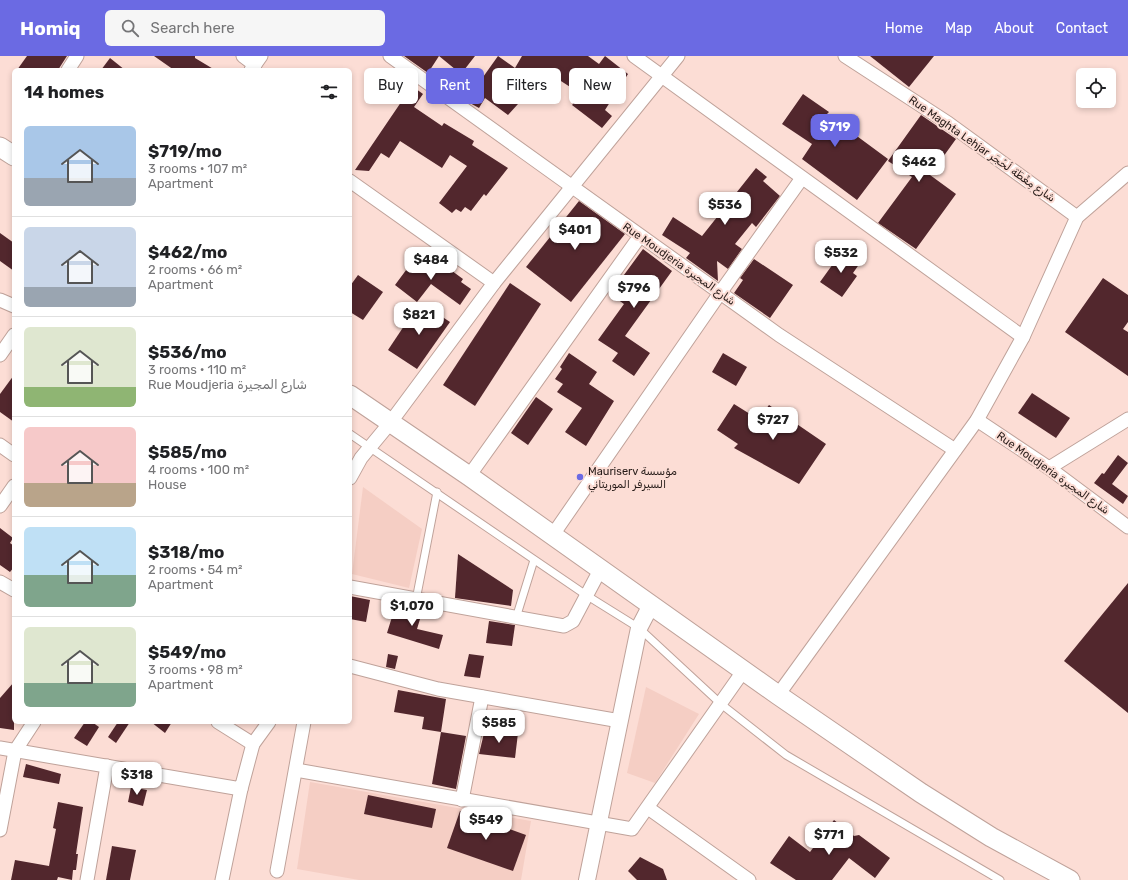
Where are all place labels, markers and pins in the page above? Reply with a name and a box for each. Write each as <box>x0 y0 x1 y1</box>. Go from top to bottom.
pin: $719 <box>811 114 859 148</box>
pin: $462 <box>895 149 943 183</box>
pin: $536 <box>701 192 749 226</box>
pin: $401 <box>551 217 599 251</box>
pin: $532 <box>817 240 865 274</box>
pin: $484 <box>407 247 455 281</box>
pin: $796 <box>610 275 658 309</box>
pin: $821 <box>395 302 443 336</box>
pin: $727 <box>749 407 797 441</box>
place label: Mauriserv مؤسسة السيرفر الموريتاني <box>588 465 677 493</box>
marker: Mauriserv مؤسسة السيرفر الموريتاني <box>575 472 585 482</box>
pin: $1,070 <box>379 593 445 627</box>
pin: $585 <box>475 710 523 744</box>
pin: $318 <box>113 762 161 796</box>
pin: $549 <box>462 807 510 841</box>
pin: $771 <box>805 822 853 856</box>

